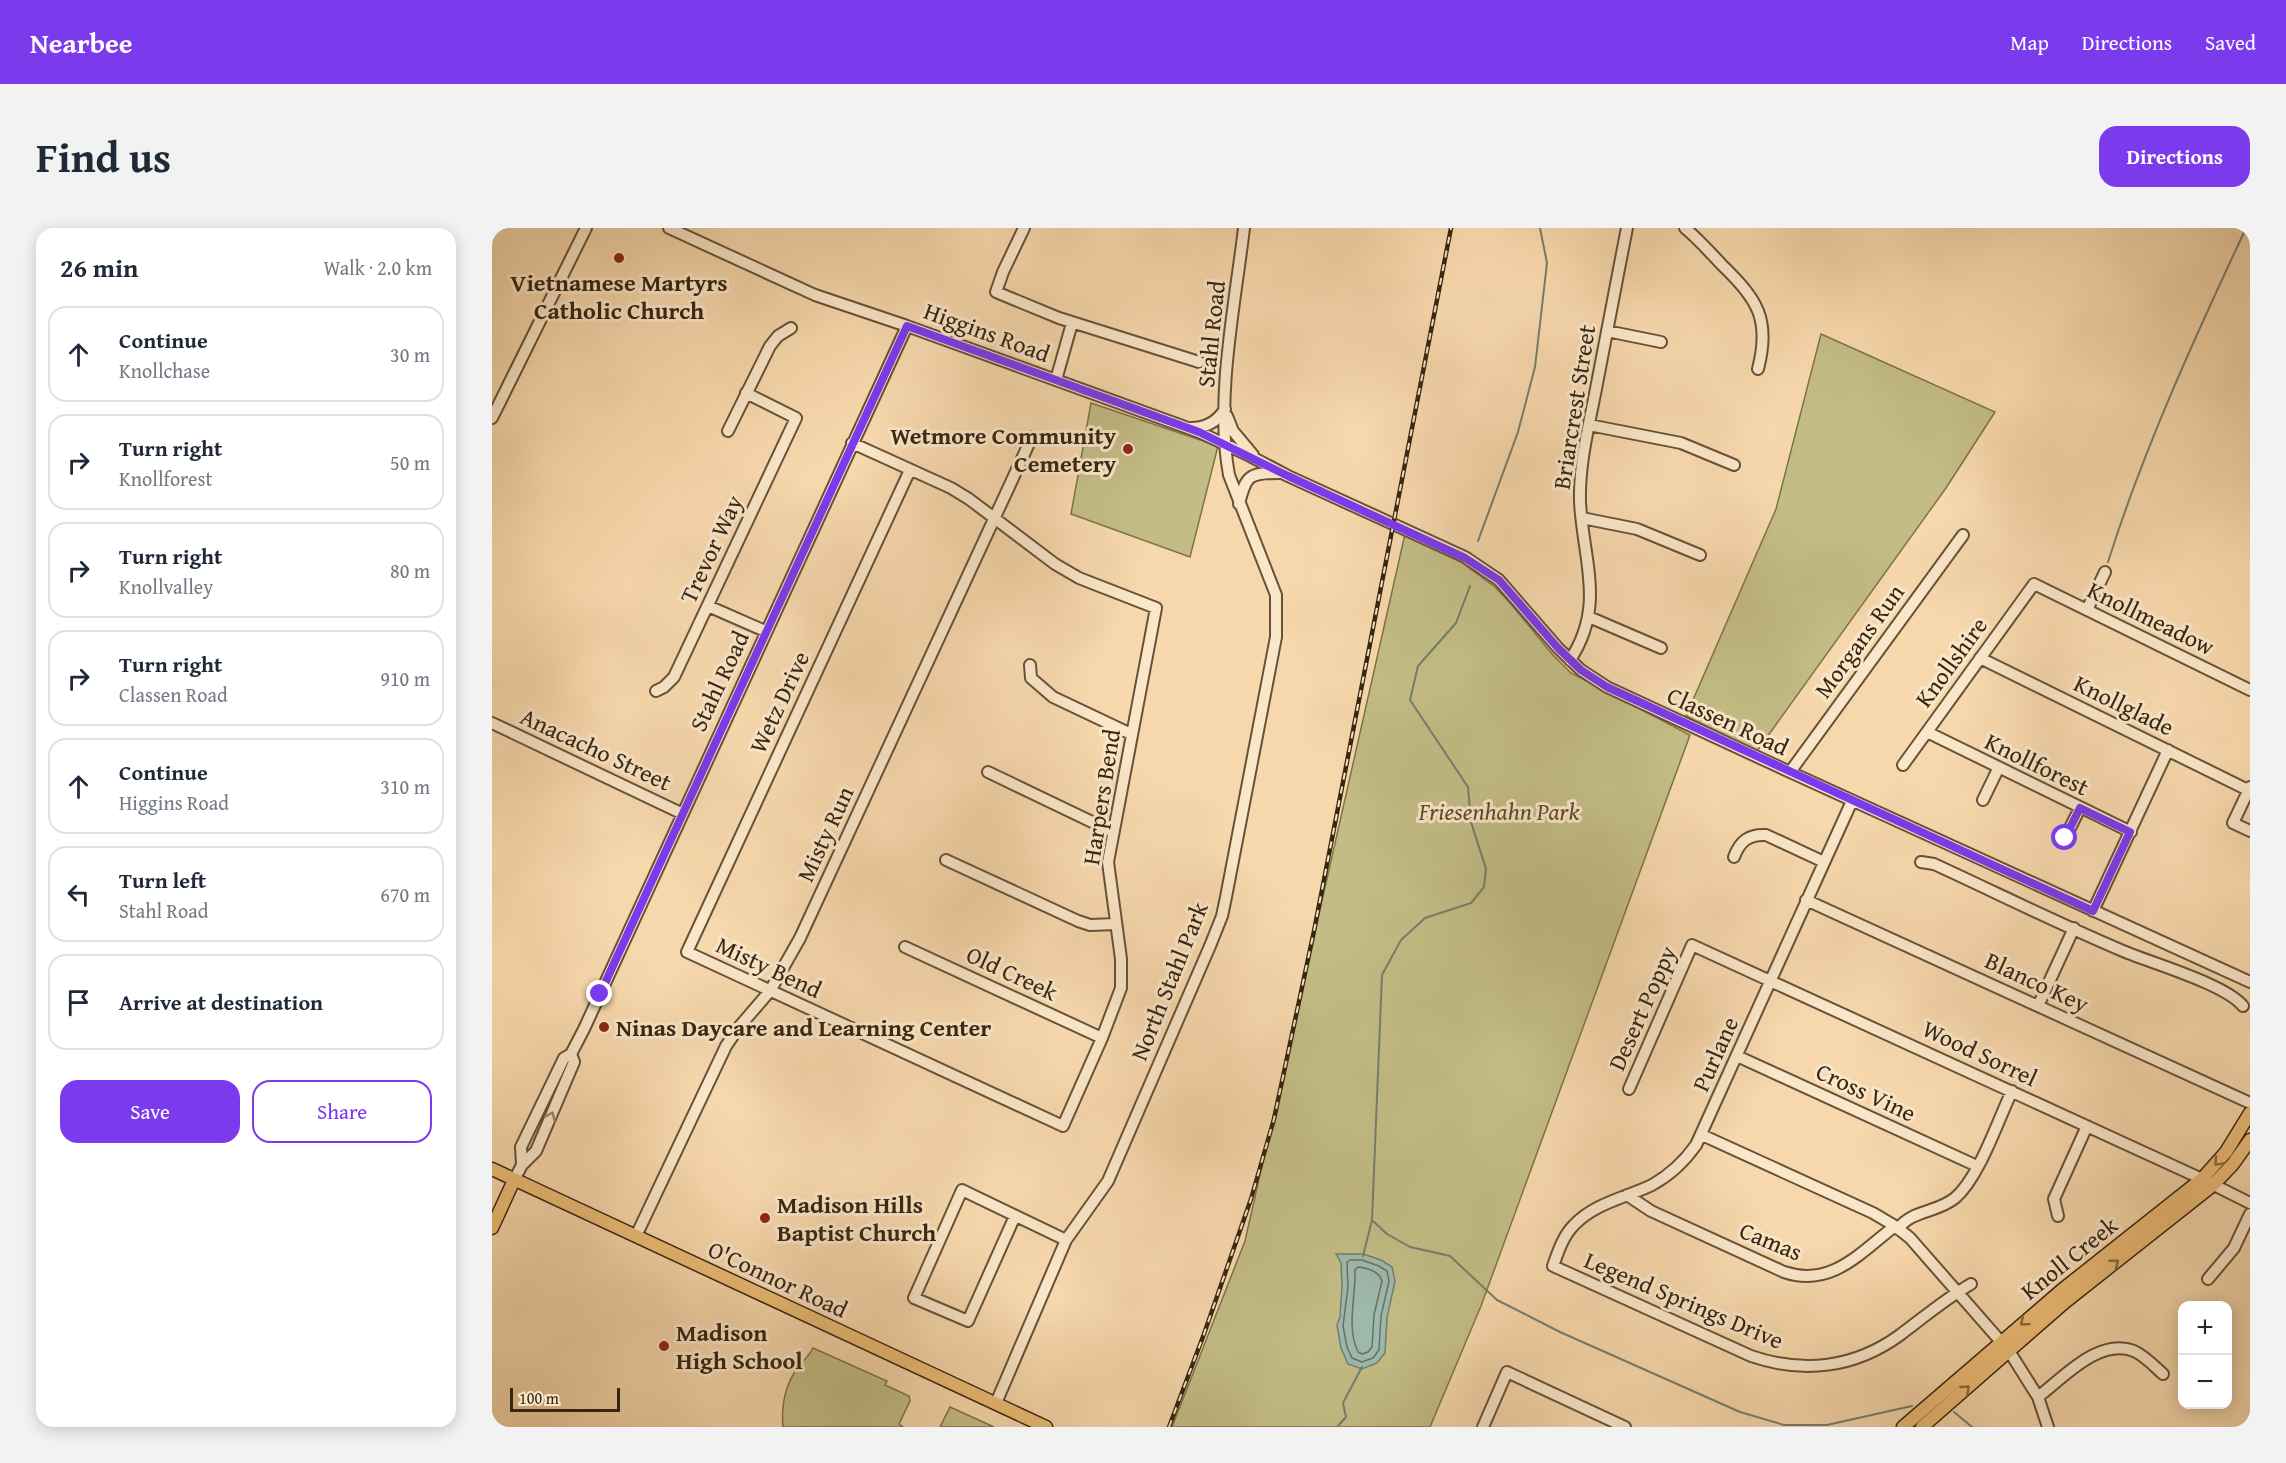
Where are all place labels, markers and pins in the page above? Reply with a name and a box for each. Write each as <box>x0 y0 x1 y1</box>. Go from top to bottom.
marker: Vietnamese Martyrs Catholic Church <box>612 251 626 265</box>
place label: Vietnamese Martyrs Catholic Church <box>510 265 728 328</box>
place label: Wetmore Community Cemetery <box>890 418 1117 481</box>
marker: Wetmore Community Cemetery <box>1121 442 1135 456</box>
place label: Ninas Daycare and Learning Center <box>616 1010 991 1045</box>
marker: Ninas Daycare and Learning Center <box>597 1020 611 1034</box>
place label: Madison Hills Baptist Church <box>777 1187 936 1250</box>
marker: Madison Hills Baptist Church <box>758 1211 772 1225</box>
place label: Madison High School <box>676 1315 803 1378</box>
marker: Madison High School <box>657 1339 671 1353</box>

